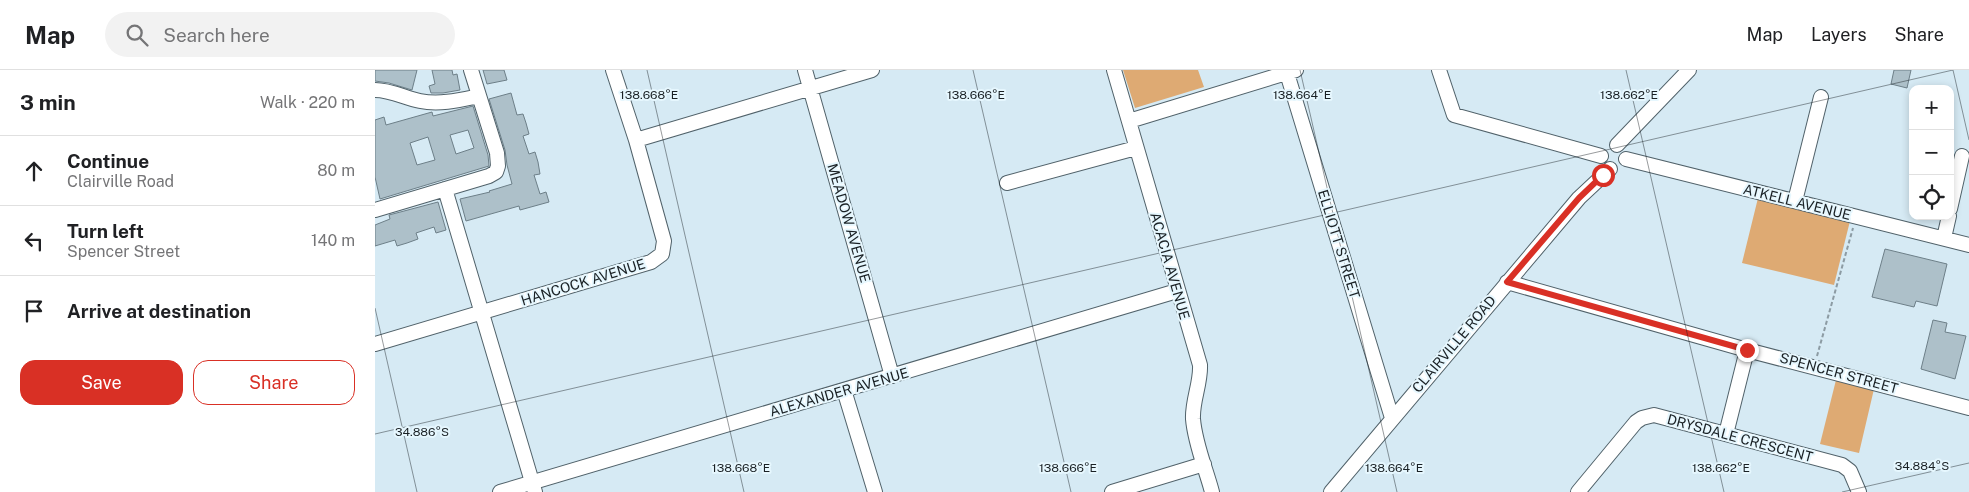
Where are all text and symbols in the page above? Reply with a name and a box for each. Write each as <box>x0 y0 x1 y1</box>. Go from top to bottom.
search box <box>105 12 455 57</box>
text: Map <box>25 21 75 49</box>
icon: search <box>123 21 151 49</box>
text: Search here <box>163 24 270 46</box>
text: Map <box>1747 24 1783 45</box>
text: Layers <box>1811 24 1867 45</box>
text: Share <box>1895 24 1944 45</box>
map controls <box>1909 85 1954 220</box>
button: + <box>1909 85 1954 130</box>
text: 138.668°E <box>620 88 678 102</box>
text: 138.666°E <box>947 88 1005 102</box>
text: 138.664°E <box>1273 88 1331 102</box>
text: 138.662°E <box>1600 88 1658 102</box>
text: 3 min <box>20 90 76 115</box>
text: Walk · 220 m <box>260 93 355 112</box>
button: − <box>1909 130 1954 175</box>
text: Continue <box>67 150 149 172</box>
icon: ahead <box>20 157 48 185</box>
text: 80 m <box>317 161 355 180</box>
street label: MEADOW AVENUE <box>824 162 874 284</box>
route start <box>1592 164 1615 187</box>
text: Clairville Road <box>67 172 174 191</box>
button: locate <box>1909 175 1954 220</box>
street label: ATKELL AVENUE <box>1741 181 1853 223</box>
street label: ELLIOTT STREET <box>1315 188 1363 300</box>
street label: ACACIA AVENUE <box>1147 211 1193 321</box>
text: Turn left <box>67 220 144 242</box>
icon: left <box>20 227 48 255</box>
text: 140 m <box>311 231 355 250</box>
text: Spencer Street <box>67 242 180 261</box>
street label: HANCOCK AVENUE <box>519 255 647 309</box>
street label: CLAIRVILLE ROAD <box>1409 292 1499 396</box>
icon: arrive <box>20 297 48 325</box>
text: Arrive at destination <box>67 300 251 322</box>
route end <box>1736 339 1759 362</box>
street label: SPENCER STREET <box>1778 350 1900 396</box>
button: Save <box>20 360 183 405</box>
button: Share <box>193 360 355 405</box>
street label: ALEXANDER AVENUE <box>768 364 910 420</box>
street label: DRYSDALE CRESCENT <box>1665 411 1815 465</box>
text: 34.886°S <box>395 425 449 439</box>
text: 34.884°S <box>1895 459 1949 473</box>
text: 138.668°E <box>712 461 770 475</box>
text: 138.666°E <box>1039 461 1097 475</box>
text: 138.664°E <box>1365 461 1423 475</box>
text: 138.662°E <box>1692 461 1750 475</box>

